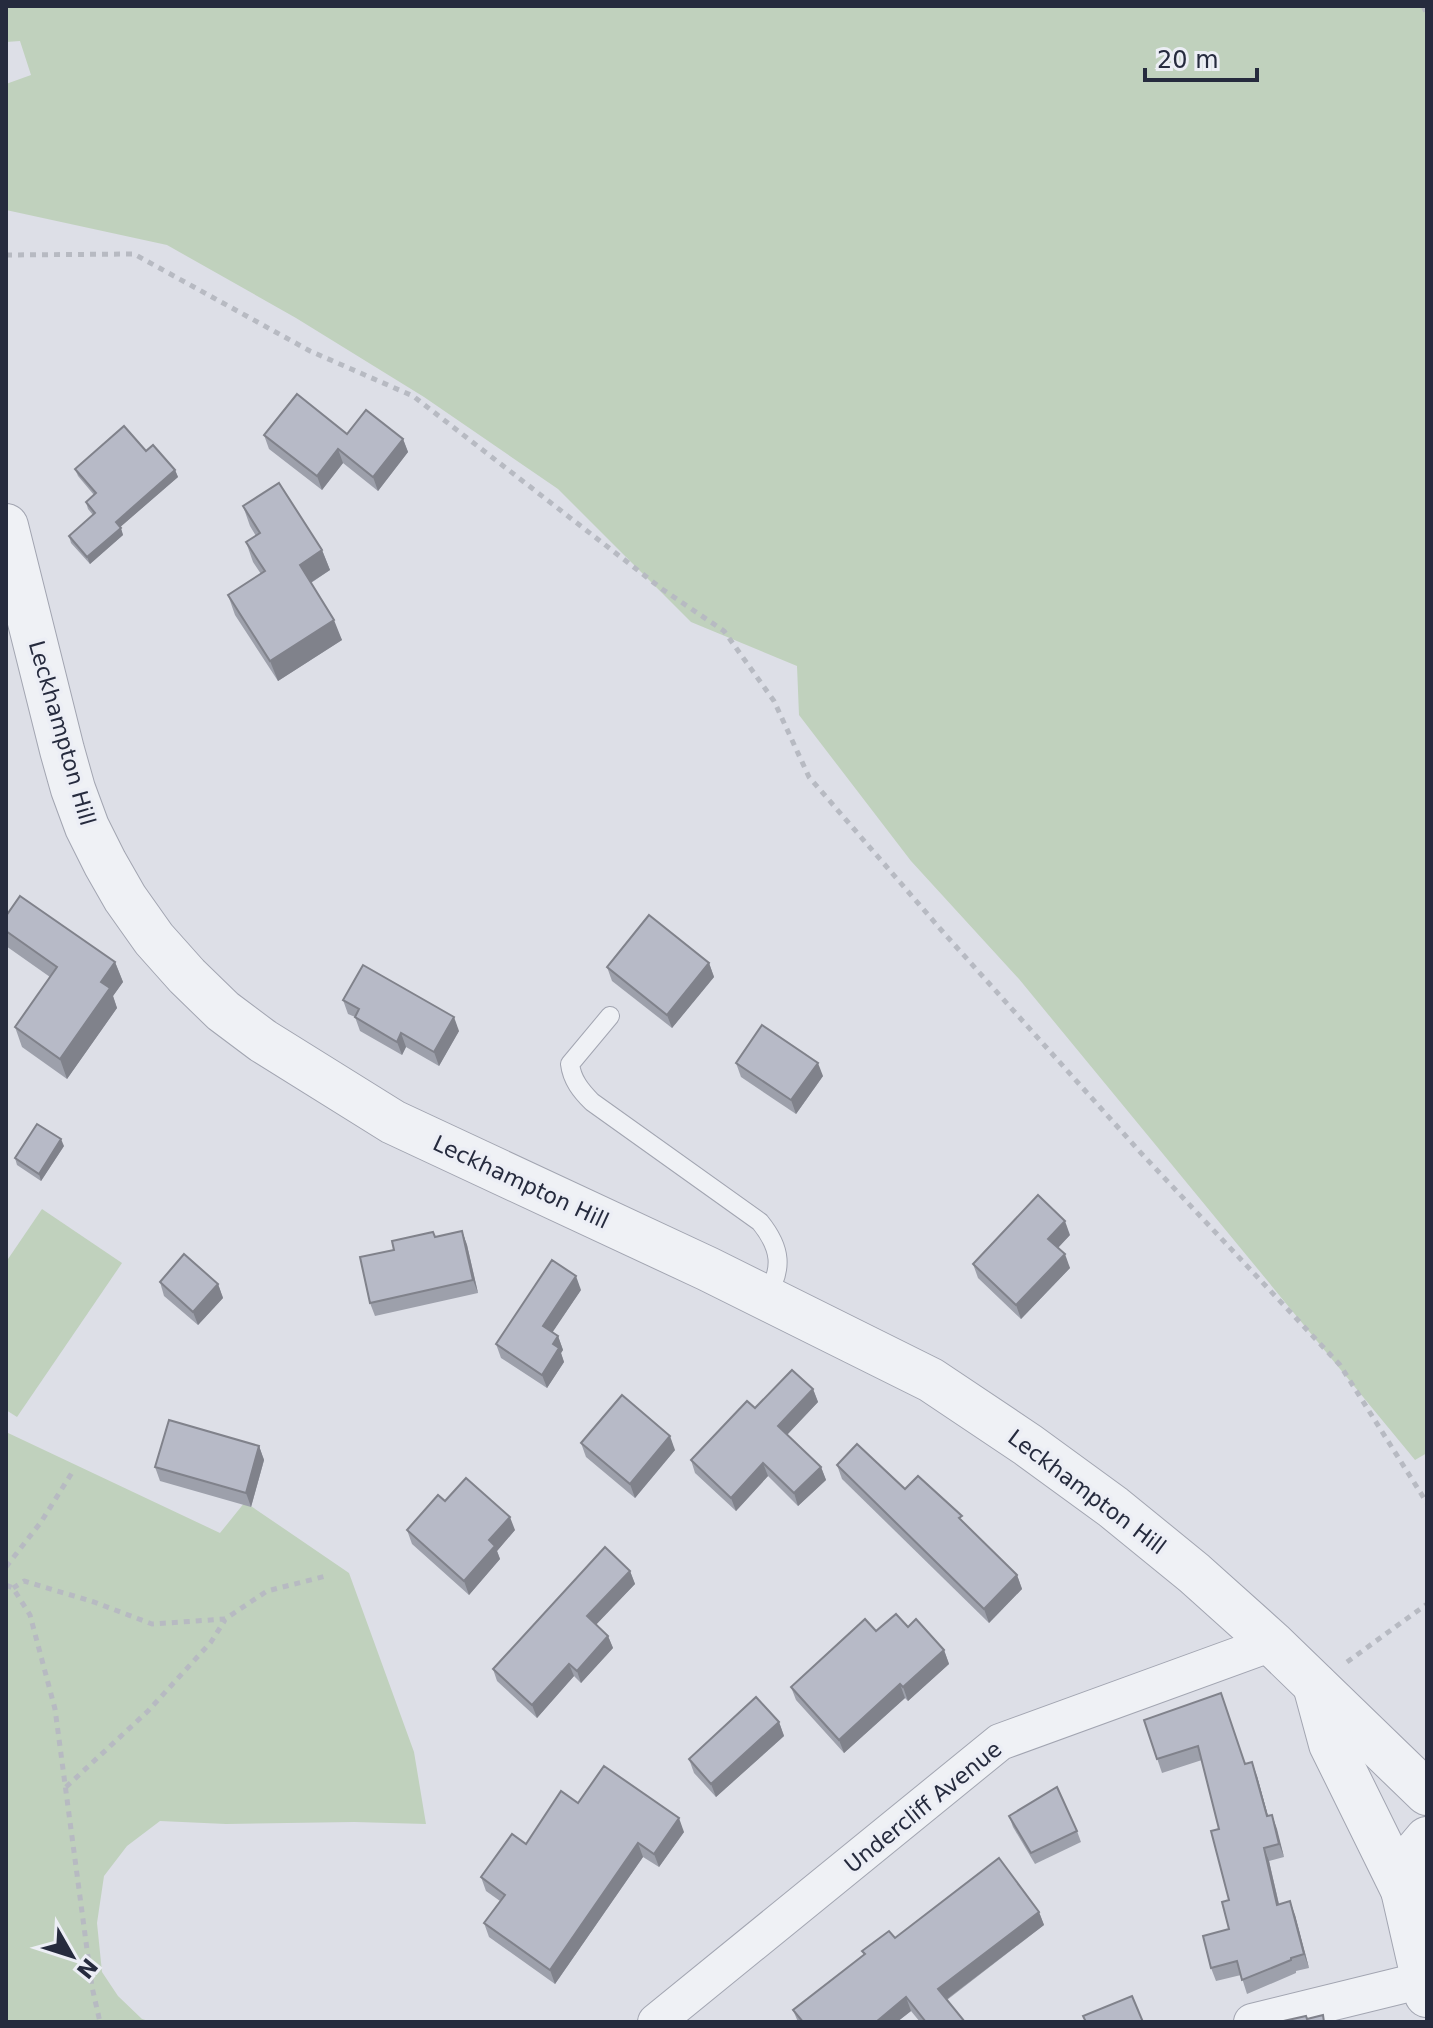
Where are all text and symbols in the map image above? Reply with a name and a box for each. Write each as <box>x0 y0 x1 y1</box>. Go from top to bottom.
scale bar <box>1145 32 1257 82</box>
text: 20 m <box>1157 46 1219 74</box>
street label: Leckhampton Hill <box>24 638 100 828</box>
street label: Leckhampton Hill <box>429 1130 613 1234</box>
street label: Leckhampton Hill <box>1003 1425 1171 1559</box>
street label: Undercliff Avenue <box>840 1736 1006 1878</box>
north arrow <box>32 1916 112 1996</box>
text: N <box>72 1953 103 1983</box>

